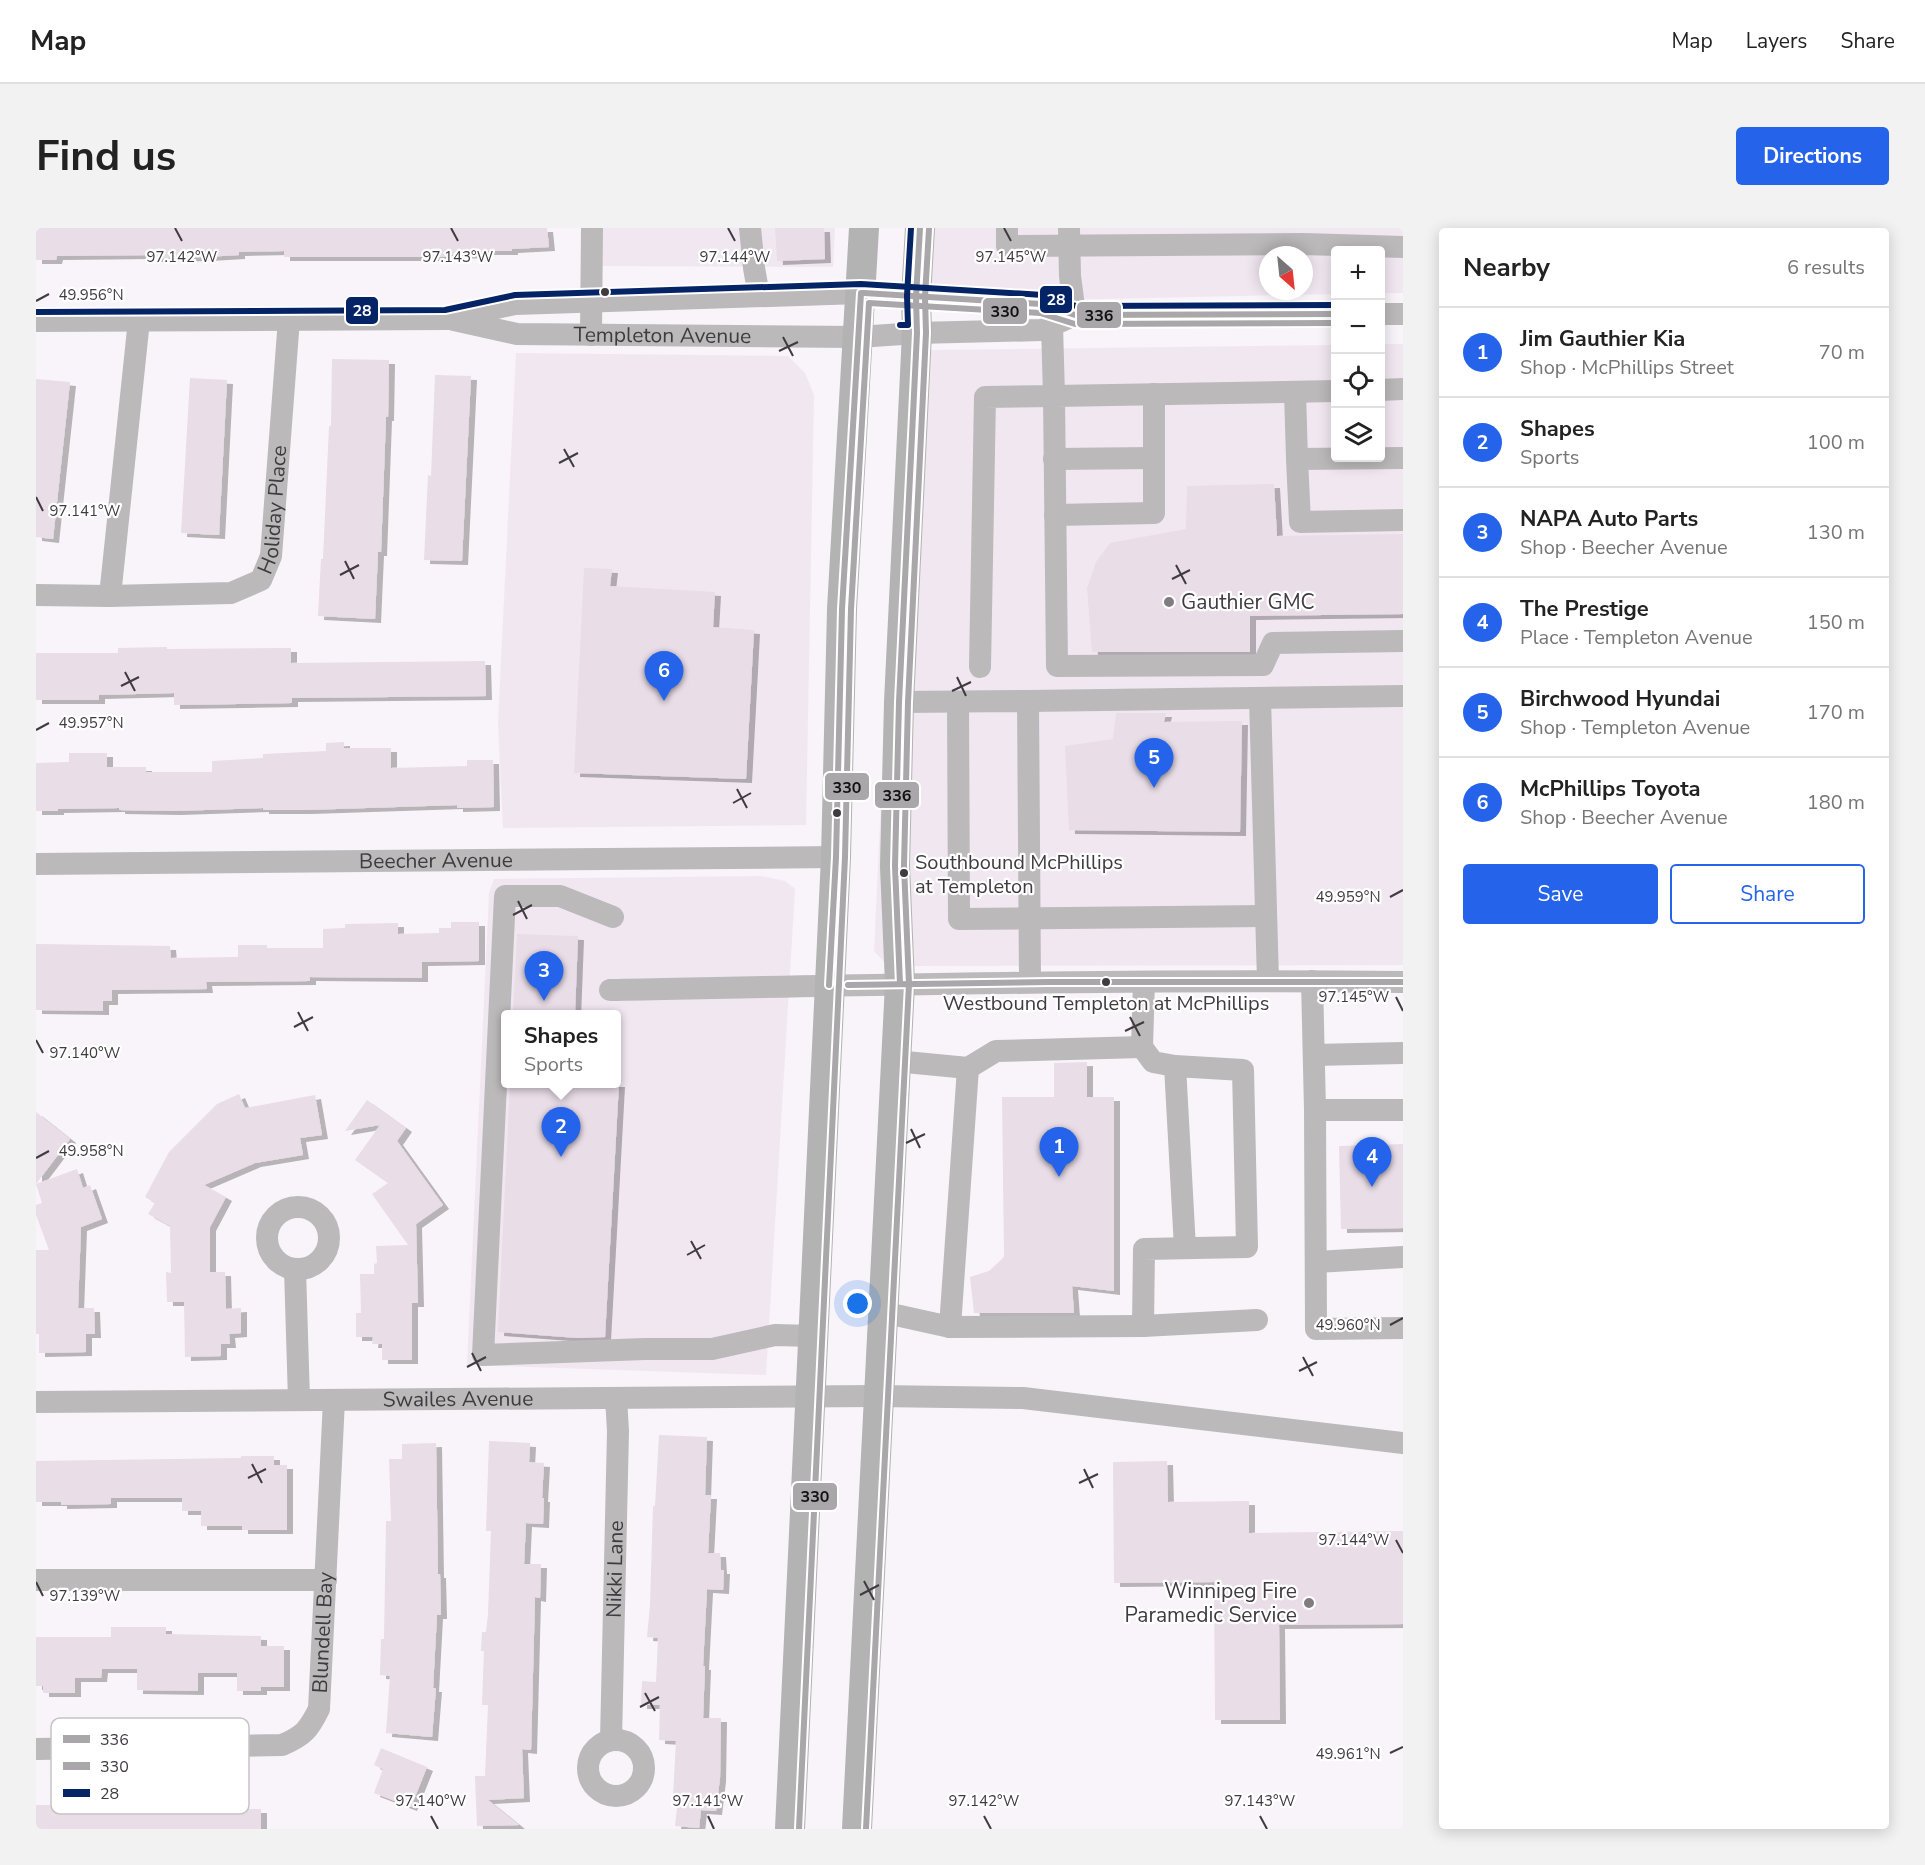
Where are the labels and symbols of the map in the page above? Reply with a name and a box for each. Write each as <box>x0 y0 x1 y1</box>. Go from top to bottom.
north arrow <box>1259 246 1313 300</box>
text: 97.142°W <box>147 247 218 267</box>
text: 97.143°W <box>423 247 494 267</box>
text: 97.144°W <box>700 247 771 267</box>
text: 97.145°W <box>976 247 1047 267</box>
text: 49.956°N <box>58 285 124 305</box>
line badge: 28 <box>1039 285 1073 314</box>
unlabelled marker <box>599 286 611 298</box>
text: 28 <box>1046 289 1066 311</box>
line badge: 28 <box>345 296 379 325</box>
line badge: 330 <box>982 297 1028 325</box>
text: 28 <box>352 300 372 322</box>
text: 330 <box>991 301 1019 323</box>
line badge: 336 <box>1076 301 1122 329</box>
text: 336 <box>1085 305 1113 327</box>
street label: Templeton Avenue <box>574 320 751 350</box>
street label: Holiday Place <box>251 444 293 579</box>
text: 97.141°W <box>50 501 121 521</box>
place label: Gauthier GMC <box>1181 588 1315 616</box>
marker: Gauthier GMC <box>1162 595 1176 609</box>
pin: 6 <box>644 652 684 701</box>
text: 49.957°N <box>58 713 124 733</box>
pin: 5 <box>1134 738 1174 788</box>
line badge: 330 <box>824 772 870 801</box>
text: 330 <box>833 777 861 799</box>
line badge: 336 <box>874 781 920 809</box>
text: 336 <box>883 785 911 807</box>
unlabelled marker <box>831 807 843 819</box>
street label: Beecher Avenue <box>359 846 513 875</box>
place label: Southbound McPhillips at Templeton <box>915 849 1123 900</box>
marker: Southbound McPhillips at Templeton <box>898 867 910 879</box>
text: 49.959°N <box>1315 887 1381 907</box>
pin: 3 <box>524 952 564 1001</box>
marker: Westbound Templeton at McPhillips <box>1100 976 1112 988</box>
text: 97.145°W <box>1319 987 1390 1007</box>
place label: Westbound Templeton at McPhillips <box>943 990 1269 1017</box>
text: 97.140°W <box>50 1043 121 1063</box>
pin: 2 <box>542 1108 580 1157</box>
pin: 1 <box>1040 1128 1078 1177</box>
pin: 4 <box>1352 1138 1392 1187</box>
text: 49.958°N <box>58 1141 124 1161</box>
your location <box>843 1289 872 1318</box>
text: 49.960°N <box>1315 1315 1381 1335</box>
street label: Swailes Avenue <box>383 1384 533 1414</box>
line badge: 330 <box>792 1482 838 1511</box>
text: 330 <box>801 1486 829 1508</box>
street label: Nikki Lane <box>600 1520 630 1618</box>
text: 97.144°W <box>1319 1530 1390 1550</box>
street label: Blundell Bay <box>306 1571 340 1694</box>
place label: Winnipeg Fire Paramedic Service <box>1125 1577 1297 1629</box>
text: 97.139°W <box>50 1586 121 1606</box>
marker: Winnipeg Fire Paramedic Service <box>1302 1596 1316 1610</box>
legend <box>51 1718 249 1814</box>
text: 336 <box>100 1729 129 1751</box>
text: 49.961°N <box>1315 1744 1381 1764</box>
text: 330 <box>100 1756 129 1778</box>
text: 28 <box>100 1783 119 1805</box>
text: 97.140°W <box>396 1791 467 1811</box>
text: 97.141°W <box>673 1791 744 1811</box>
text: 97.142°W <box>949 1791 1020 1811</box>
text: 97.143°W <box>1225 1791 1296 1811</box>

